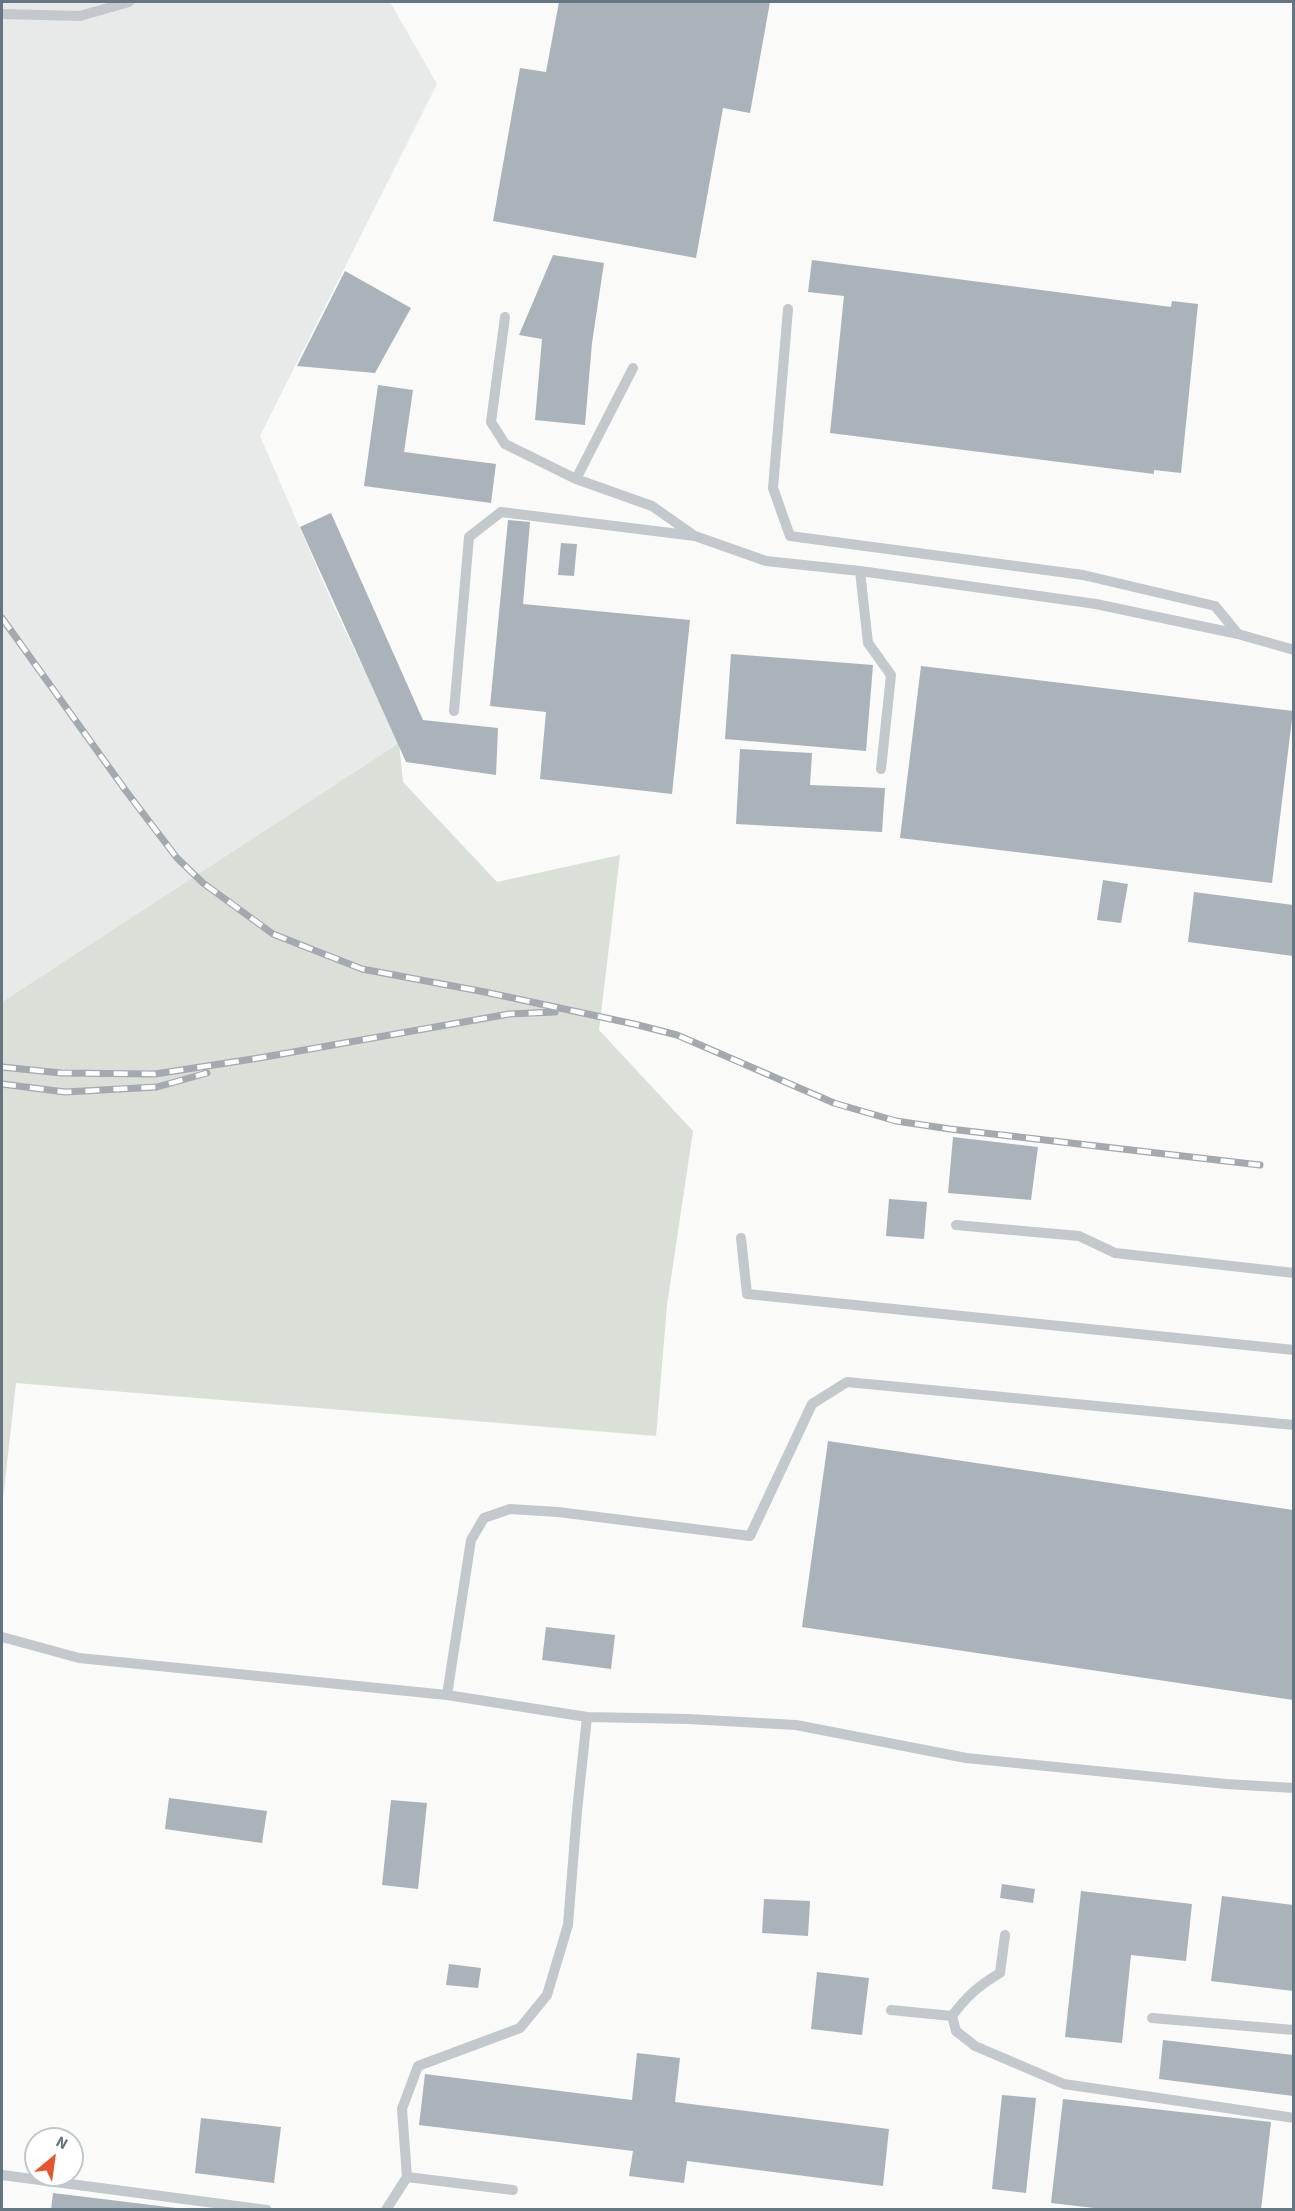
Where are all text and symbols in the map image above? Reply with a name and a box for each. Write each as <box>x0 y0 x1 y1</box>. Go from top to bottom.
north arrow <box>24 2127 84 2187</box>
text: N <box>52 2131 72 2155</box>

